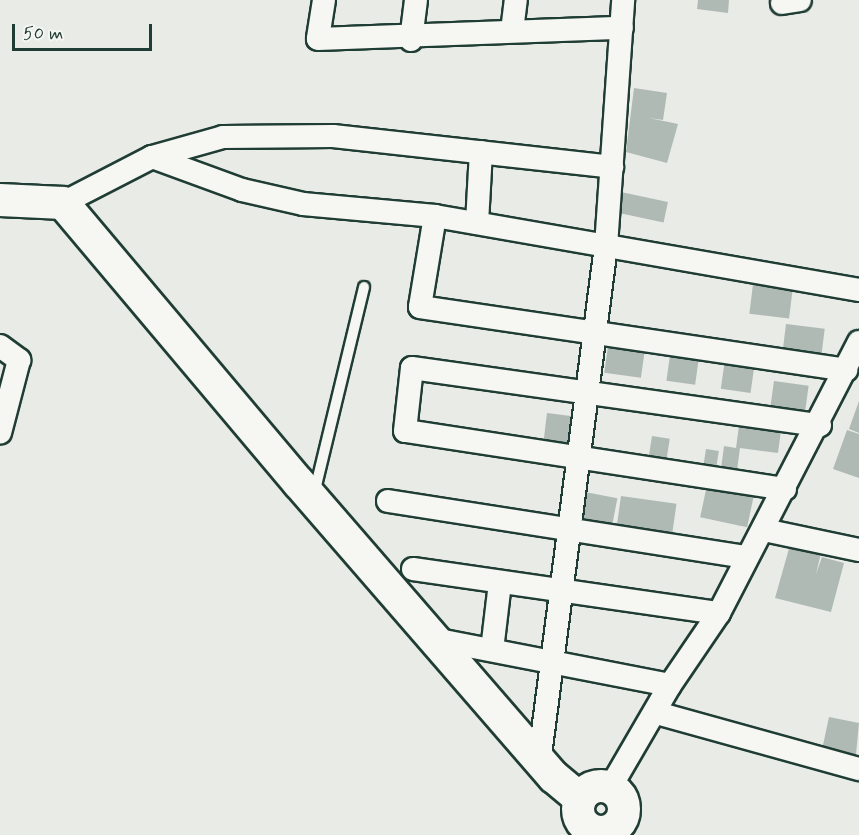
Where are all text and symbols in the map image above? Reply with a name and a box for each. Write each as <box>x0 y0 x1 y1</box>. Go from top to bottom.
scale bar <box>15 12 154 50</box>
text: 50 m <box>23 22 63 46</box>

